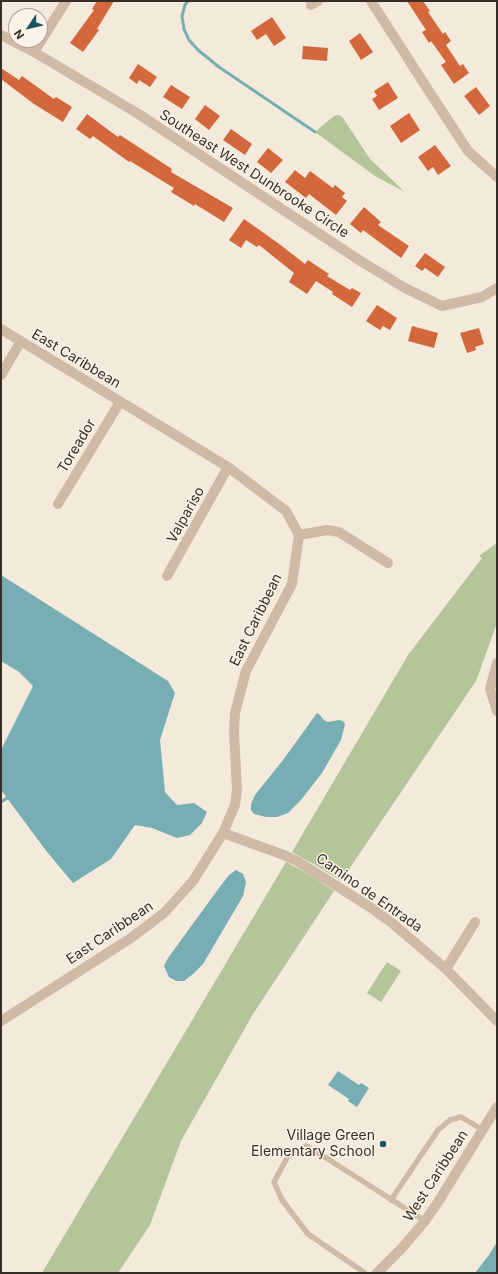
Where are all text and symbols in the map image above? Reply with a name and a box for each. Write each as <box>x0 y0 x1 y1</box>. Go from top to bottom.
north arrow <box>8 8 48 48</box>
text: N <box>11 27 27 42</box>
street label: Southeast West Dunbrooke Circle <box>156 106 352 242</box>
street label: East Caribbean <box>29 326 123 392</box>
street label: Toreador <box>54 416 100 476</box>
street label: Valpariso <box>164 484 208 546</box>
street label: East Caribbean <box>226 571 286 669</box>
street label: Camino de Entrada <box>313 850 425 936</box>
street label: East Caribbean <box>64 898 156 968</box>
street label: West Caribbean <box>400 1127 472 1225</box>
place label: Village Green Elementary School <box>251 1128 375 1160</box>
marker: Village Green Elementary School <box>378 1139 388 1149</box>

